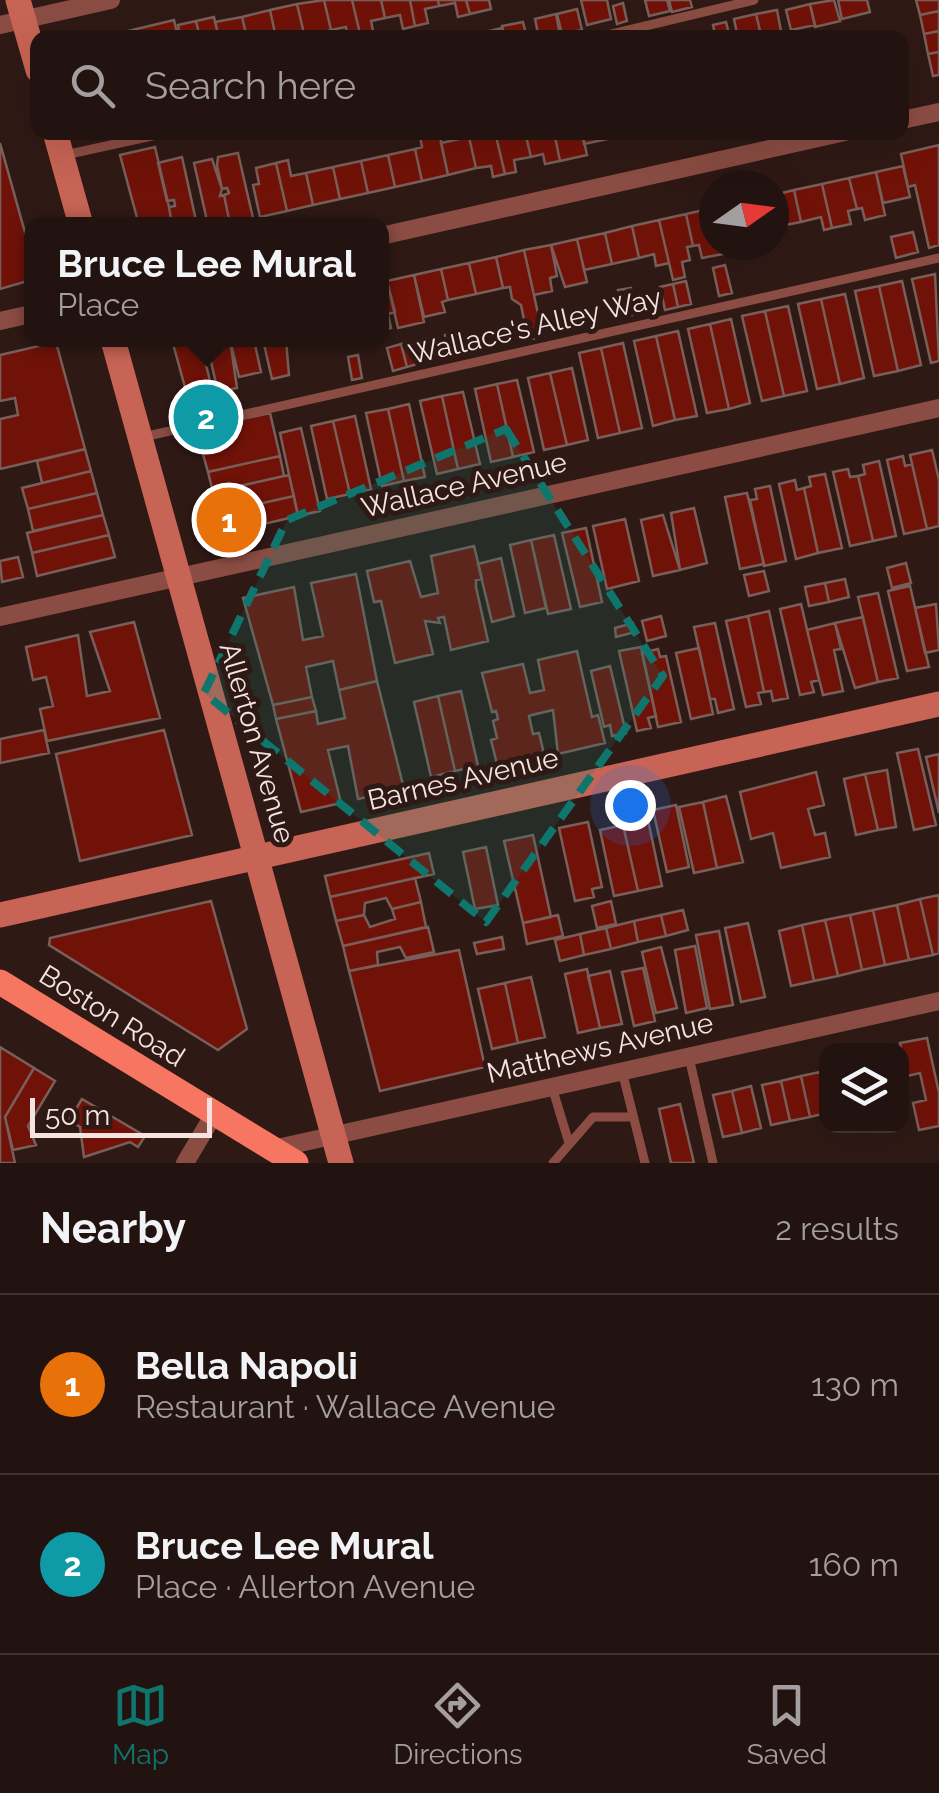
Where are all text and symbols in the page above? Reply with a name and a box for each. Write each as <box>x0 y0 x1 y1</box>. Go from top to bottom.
search box <box>30 30 909 140</box>
icon: search <box>65 58 120 113</box>
text: Search here <box>145 63 356 108</box>
north arrow <box>699 170 789 260</box>
popup <box>24 217 389 347</box>
text: Bruce Lee Mural <box>57 241 356 286</box>
street label: Wallace's Alley Way <box>405 281 665 371</box>
text: Place <box>57 286 139 323</box>
pin: 2 <box>174 380 238 454</box>
street label: Wallace Avenue <box>358 445 570 525</box>
pin: 1 <box>196 482 262 558</box>
street label: Allerton Avenue <box>213 639 301 847</box>
street label: Barnes Avenue <box>365 741 561 817</box>
your location <box>605 780 656 831</box>
street label: Boston Road <box>33 958 191 1074</box>
street label: Matthews Avenue <box>484 1006 716 1090</box>
map controls <box>819 1043 909 1133</box>
button: layers <box>819 1043 909 1133</box>
scale bar <box>30 1093 212 1138</box>
text: 50 m <box>45 1099 110 1132</box>
text: Nearby <box>40 1204 186 1253</box>
text: 2 results <box>775 1210 899 1247</box>
text: Bella Napoli <box>135 1343 358 1388</box>
text: 1 <box>65 1366 80 1403</box>
text: 130 m <box>811 1366 899 1403</box>
text: Restaurant · Wallace Avenue <box>135 1388 556 1425</box>
text: Bruce Lee Mural <box>135 1523 434 1568</box>
text: 2 <box>63 1546 82 1583</box>
text: 160 m <box>809 1546 899 1583</box>
text: Place · Allerton Avenue <box>135 1568 475 1605</box>
tab: Map <box>112 1678 169 1771</box>
tab: Directions <box>393 1678 523 1771</box>
tab: Saved <box>747 1678 827 1771</box>

